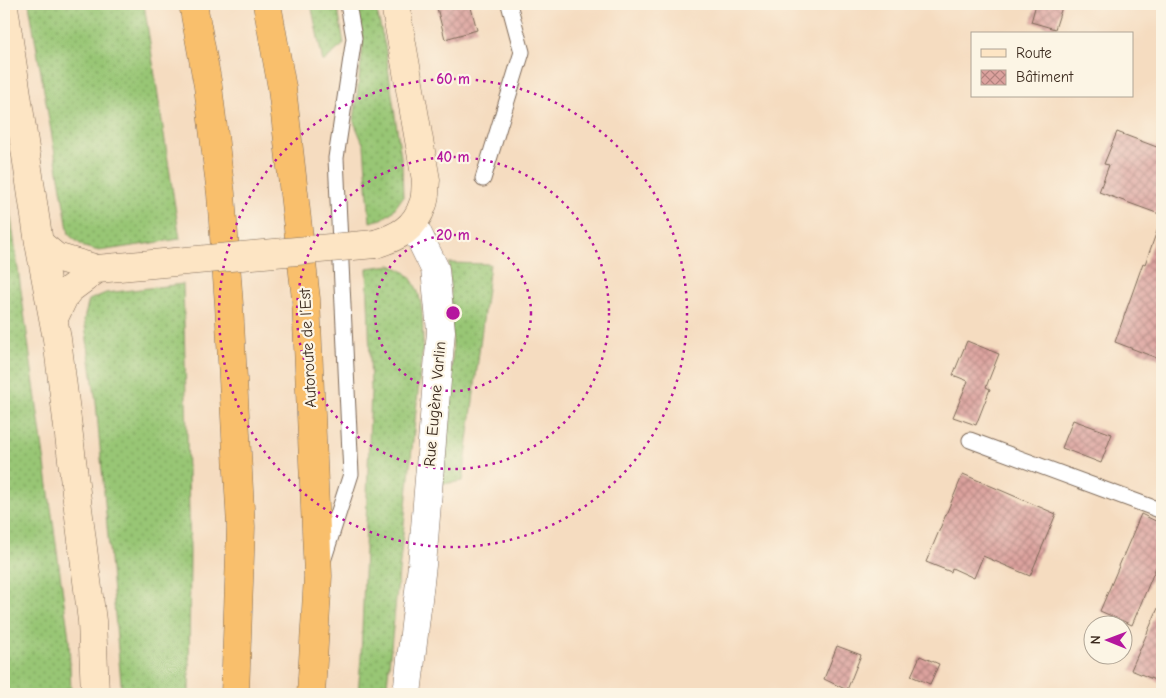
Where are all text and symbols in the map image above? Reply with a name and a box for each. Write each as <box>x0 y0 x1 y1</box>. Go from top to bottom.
legend <box>971 32 1134 98</box>
text: Route <box>1016 44 1052 62</box>
text: Bâtiment <box>1016 68 1074 86</box>
text: 60 m <box>436 70 470 88</box>
text: 40 m <box>437 148 470 166</box>
text: 20 m <box>436 226 470 244</box>
street label: Autoroute de l’Est <box>296 287 320 408</box>
centre of rings <box>444 304 462 322</box>
street label: Rue Eugène Varlin <box>421 341 449 467</box>
north arrow <box>1084 616 1134 666</box>
text: N <box>1087 635 1104 644</box>

